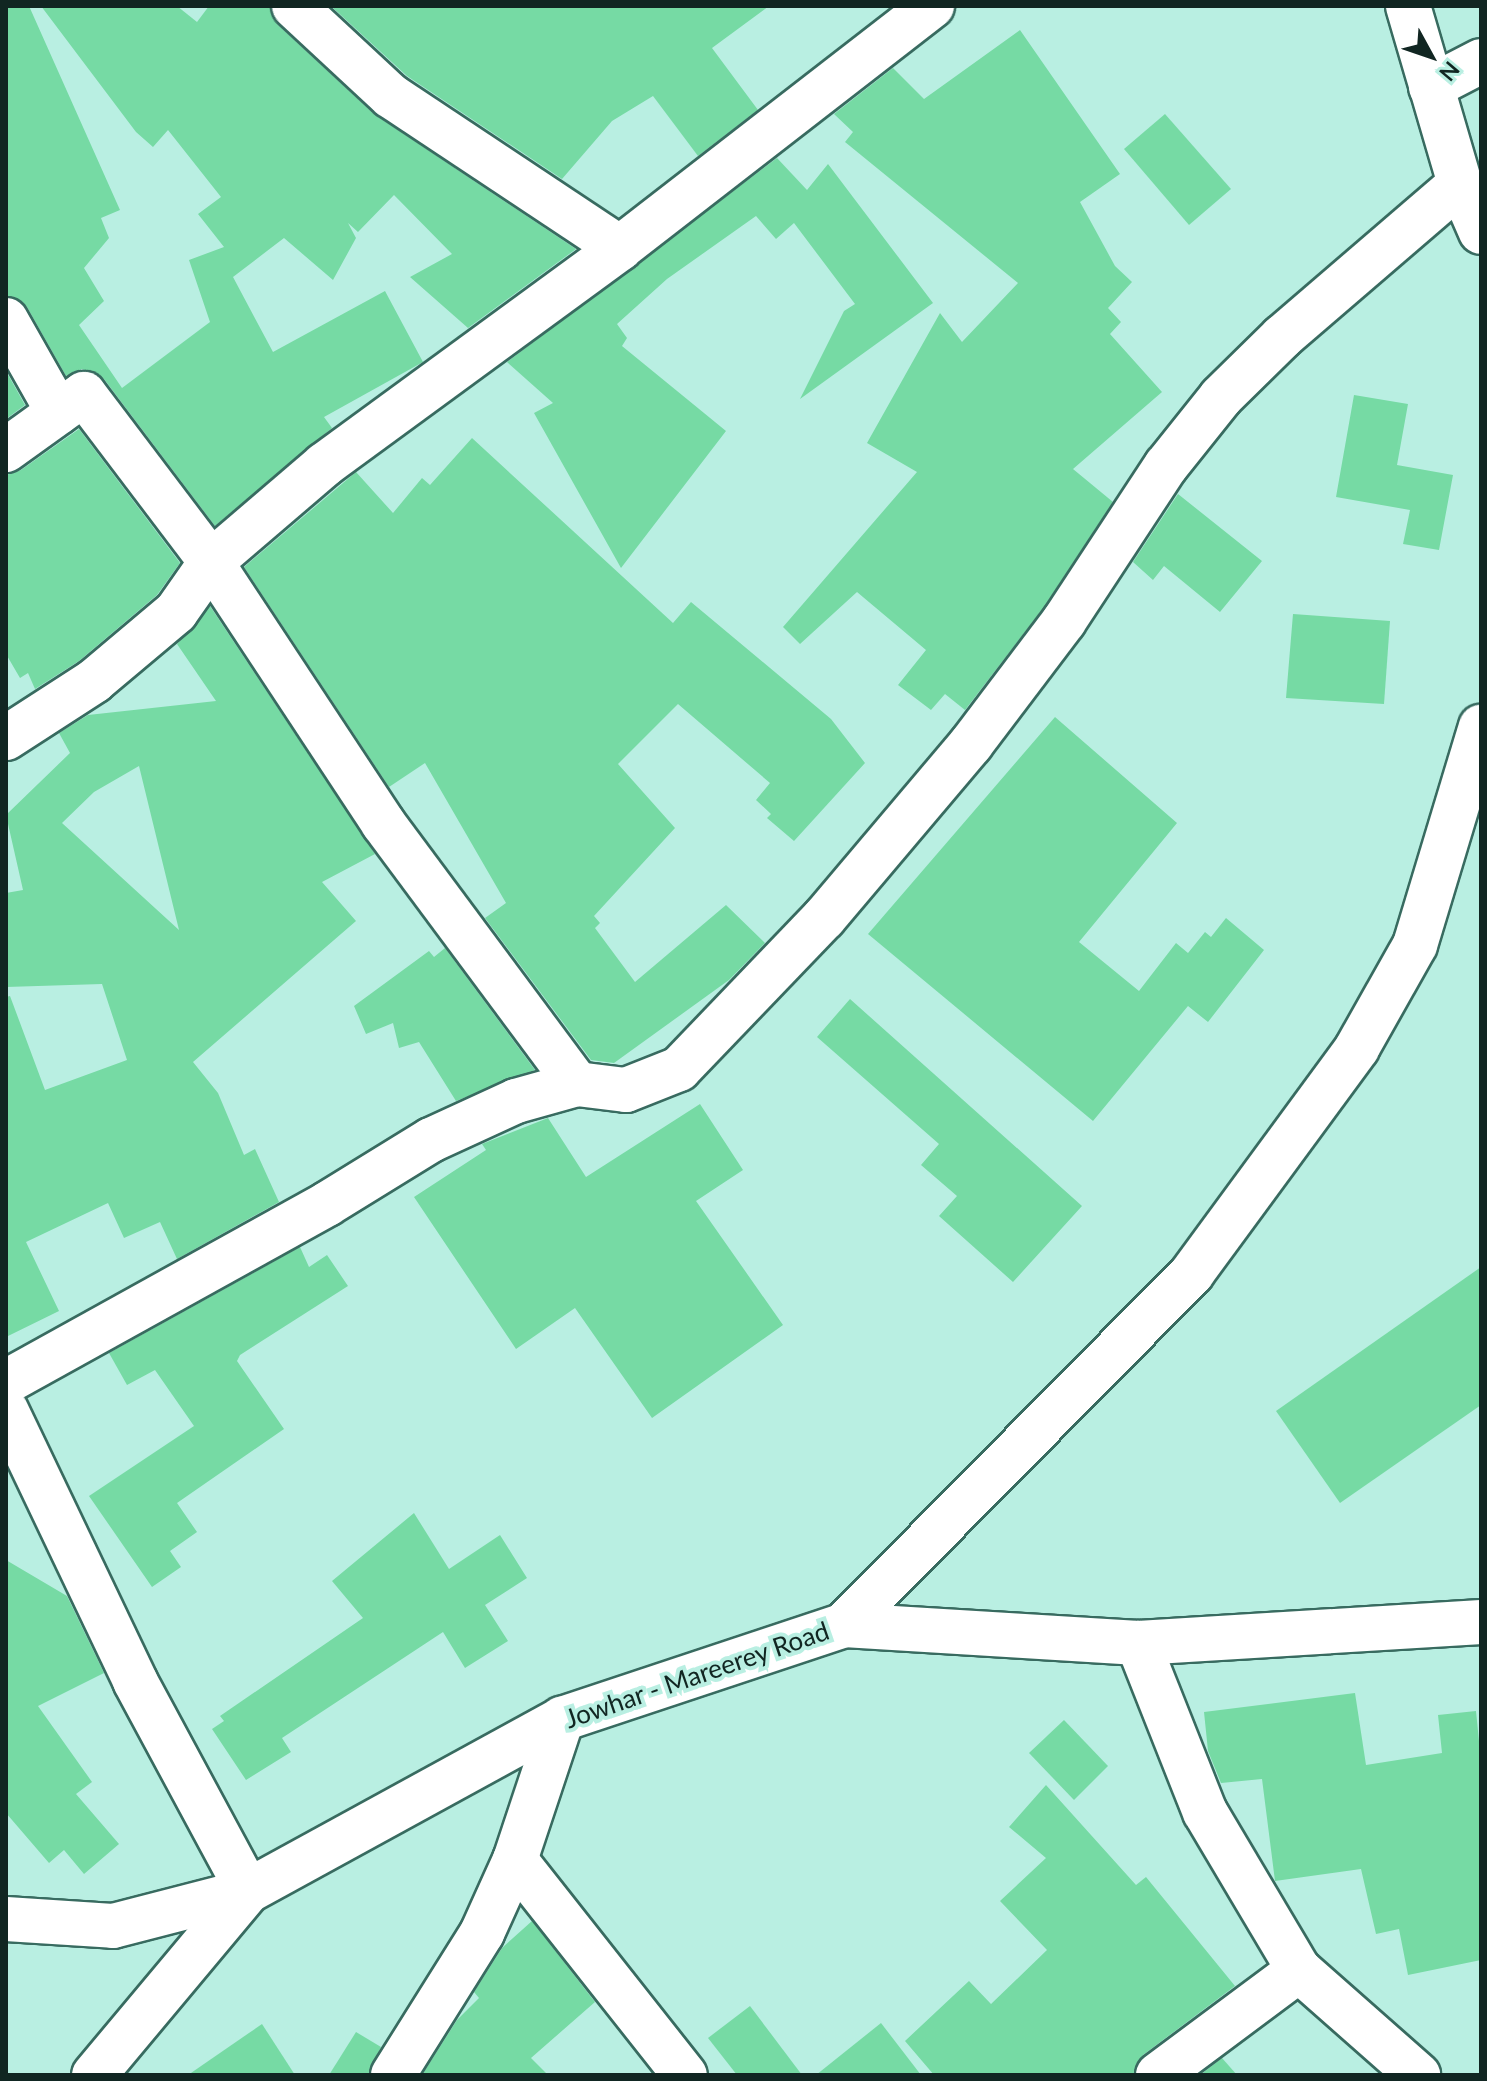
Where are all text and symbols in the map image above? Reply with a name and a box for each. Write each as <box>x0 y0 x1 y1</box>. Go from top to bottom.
north arrow <box>1391 16 1471 96</box>
text: N <box>1434 57 1466 87</box>
street label: Jowhar - Mareerey Road <box>560 1615 834 1735</box>

